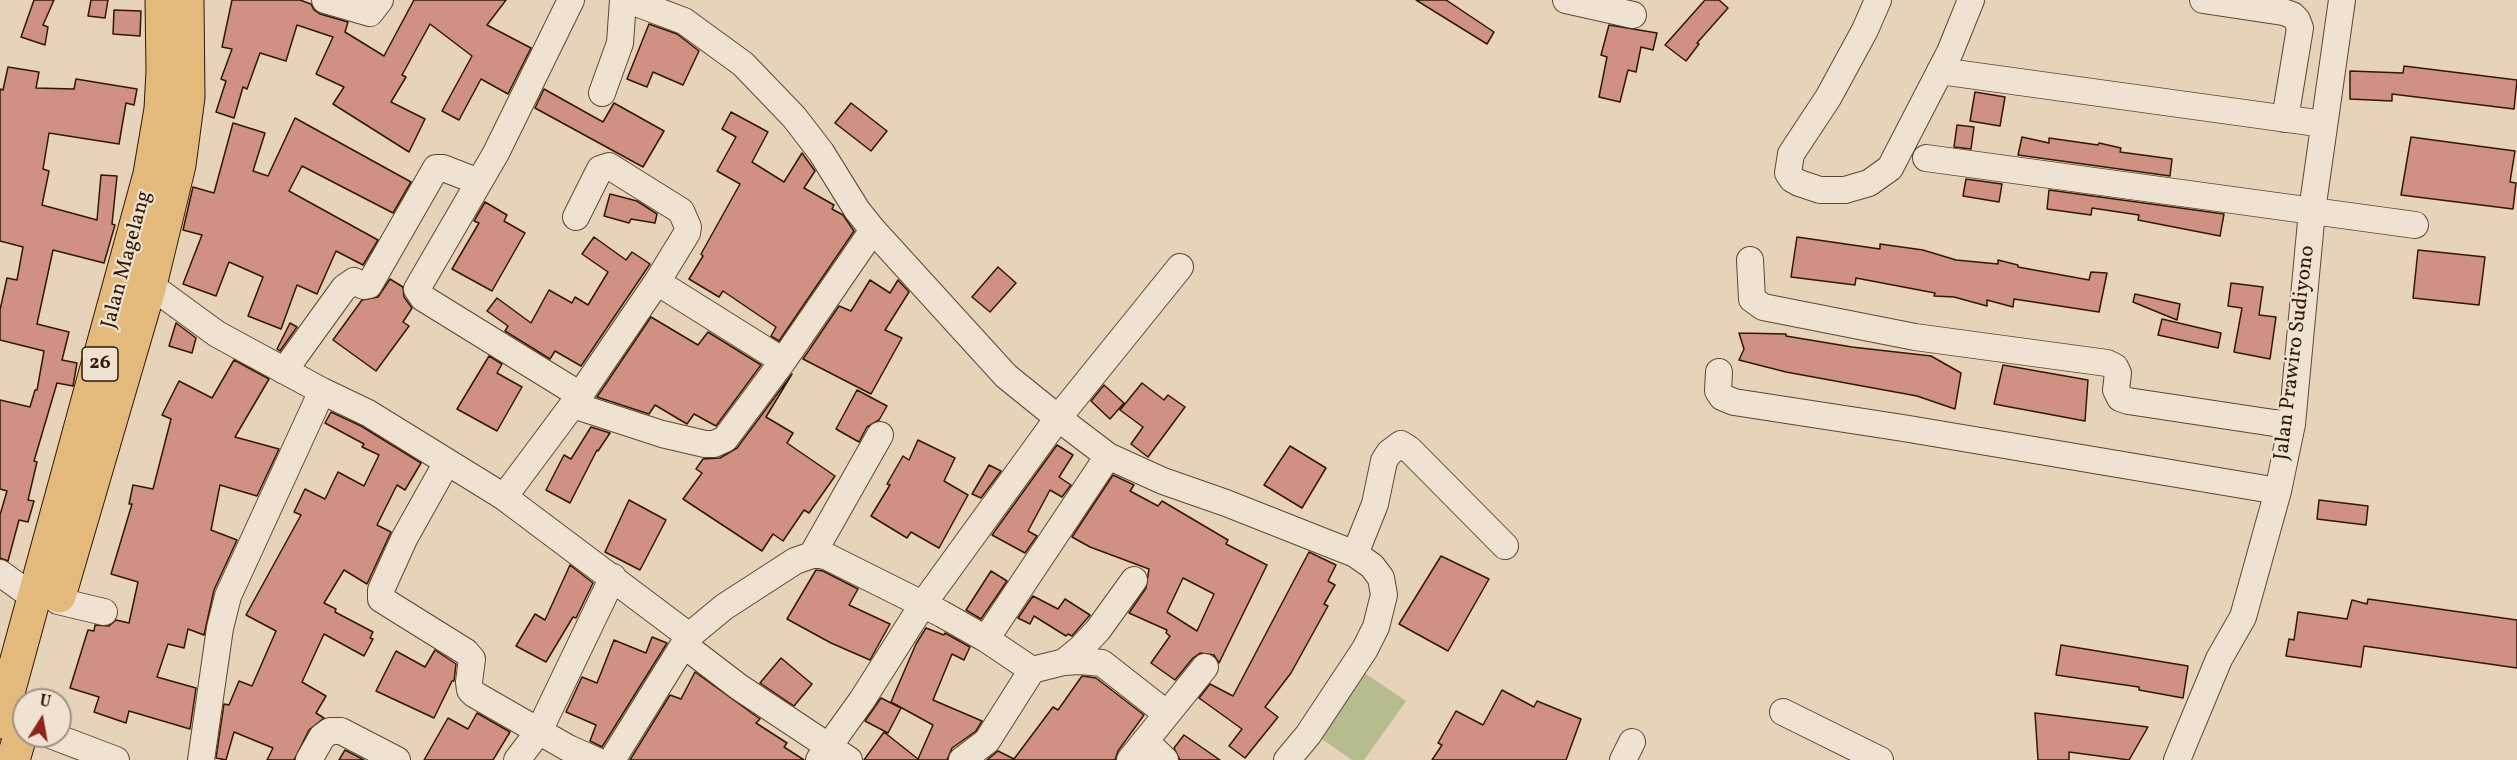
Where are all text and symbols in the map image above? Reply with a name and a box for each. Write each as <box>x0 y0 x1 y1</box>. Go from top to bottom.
street label: Jalan Magelang <box>98 188 158 332</box>
street label: Jalan Prawiro Sudiyono <box>2270 244 2322 462</box>
road number: 26 <box>82 347 118 381</box>
north arrow <box>12 688 72 748</box>
text: U <box>38 690 53 714</box>

